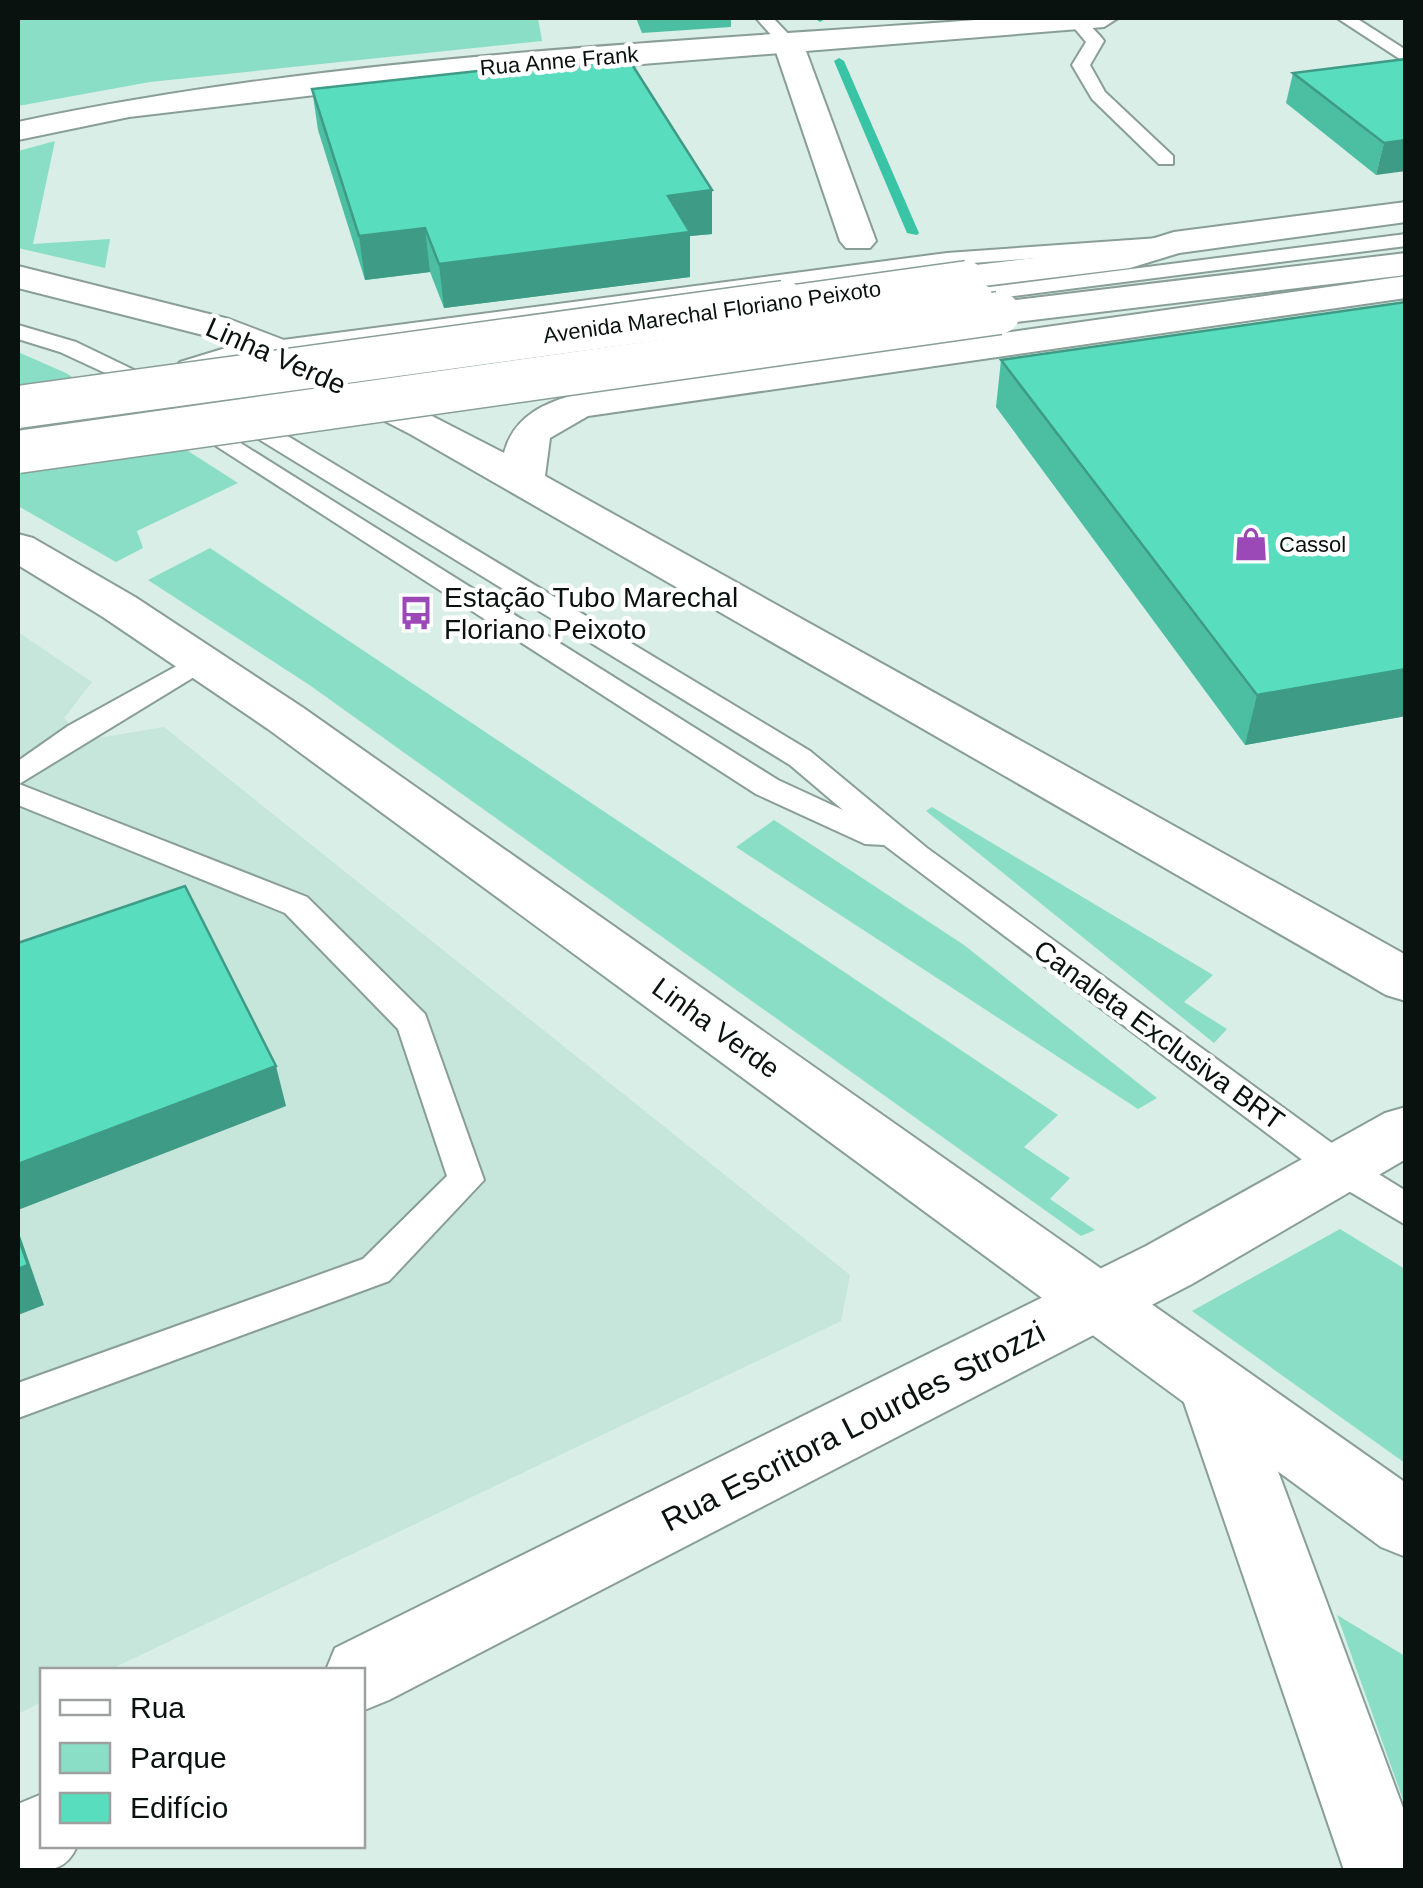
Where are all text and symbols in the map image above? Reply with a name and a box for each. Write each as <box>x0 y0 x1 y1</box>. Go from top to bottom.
street label: Rua Anne Frank <box>479 42 640 80</box>
street label: Avenida Marechal Floriano Peixoto <box>542 276 882 348</box>
street label: Linha Verde <box>201 311 351 401</box>
shop icon: Cassol <box>1232 525 1270 563</box>
place label: Cassol <box>1279 532 1346 557</box>
place label: Estação Tubo Marechal Floriano Peixoto <box>444 582 738 645</box>
bus stop icon: Estação Tubo Marechal Floriano Peixoto <box>397 594 435 632</box>
street label: Canaleta Exclusiva BRT <box>1028 934 1290 1136</box>
street label: Linha Verde <box>646 972 786 1084</box>
street label: Rua Escritora Lourdes Strozzi <box>655 1313 1051 1539</box>
legend <box>40 1668 365 1848</box>
text: Rua <box>130 1691 185 1724</box>
text: Parque <box>130 1741 227 1774</box>
text: Edifício <box>130 1791 228 1824</box>

